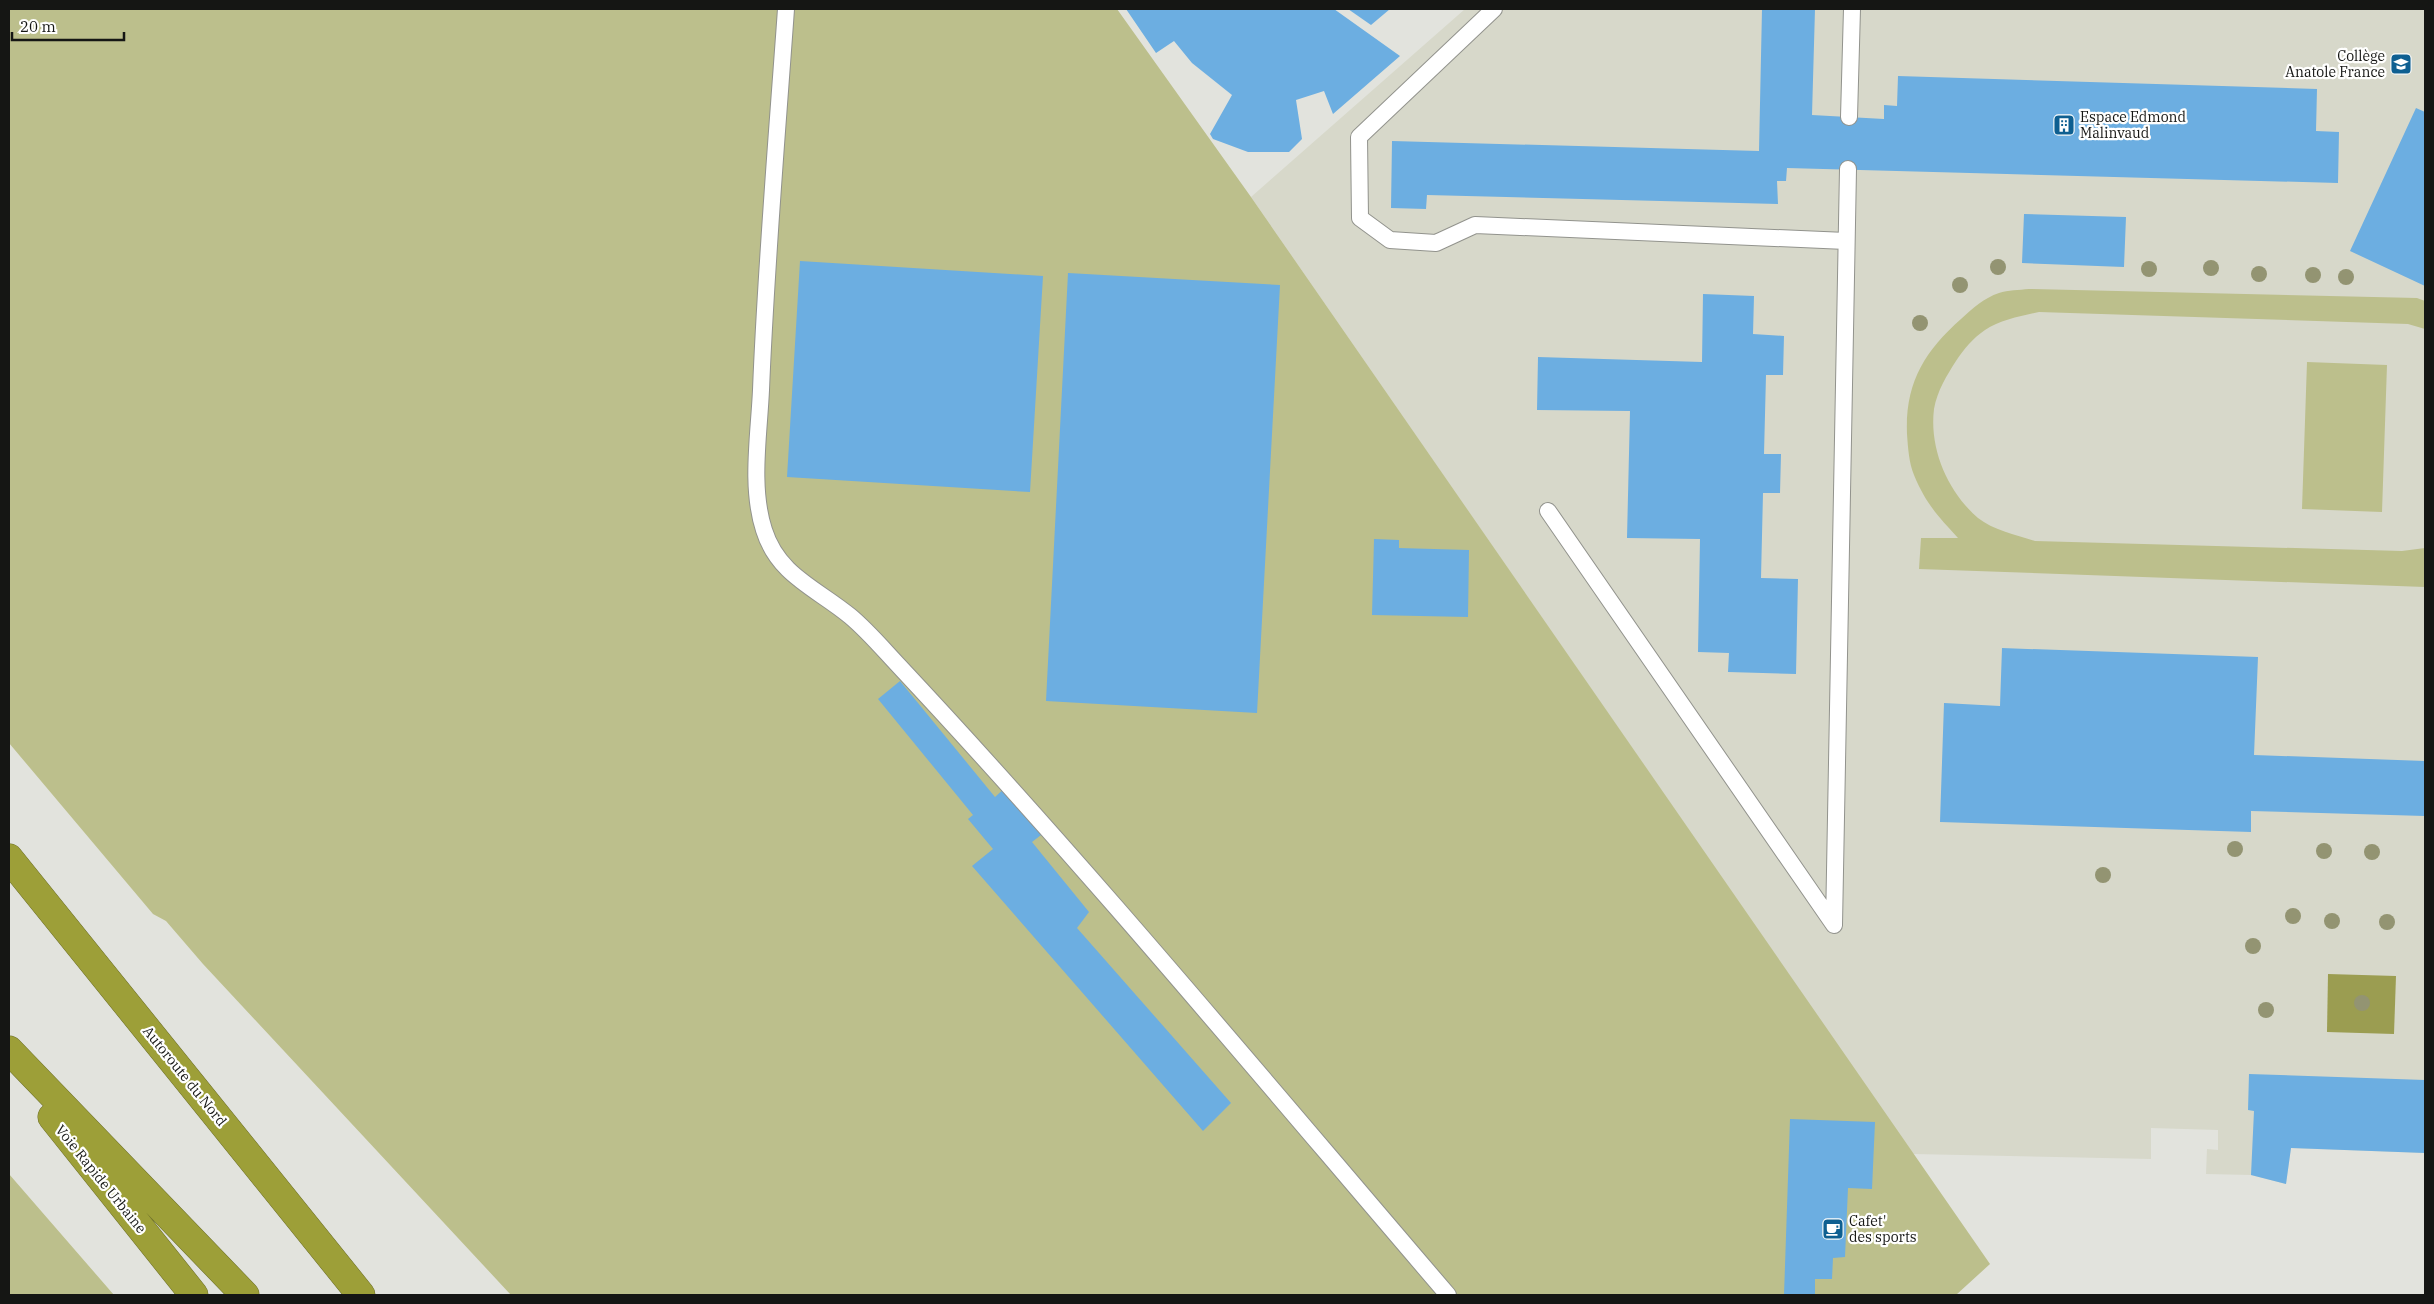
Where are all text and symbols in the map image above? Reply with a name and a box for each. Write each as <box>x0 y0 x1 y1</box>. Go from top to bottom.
scale bar <box>12 10 125 42</box>
text: 20 m <box>20 17 56 36</box>
place label: Collège Anatole France <box>2285 47 2385 81</box>
school or university icon: Collège Anatole France <box>2389 52 2413 76</box>
place label: Espace Edmond Malinvaud <box>2080 108 2187 142</box>
building icon: Espace Edmond Malinvaud <box>2052 113 2076 137</box>
street label: Autoroute du Nord <box>139 1022 231 1130</box>
street label: Voie Rapide Urbaine <box>52 1121 150 1237</box>
place label: Cafet' des sports <box>1849 1212 1917 1246</box>
cafe icon: Cafet' des sports <box>1821 1217 1845 1241</box>

